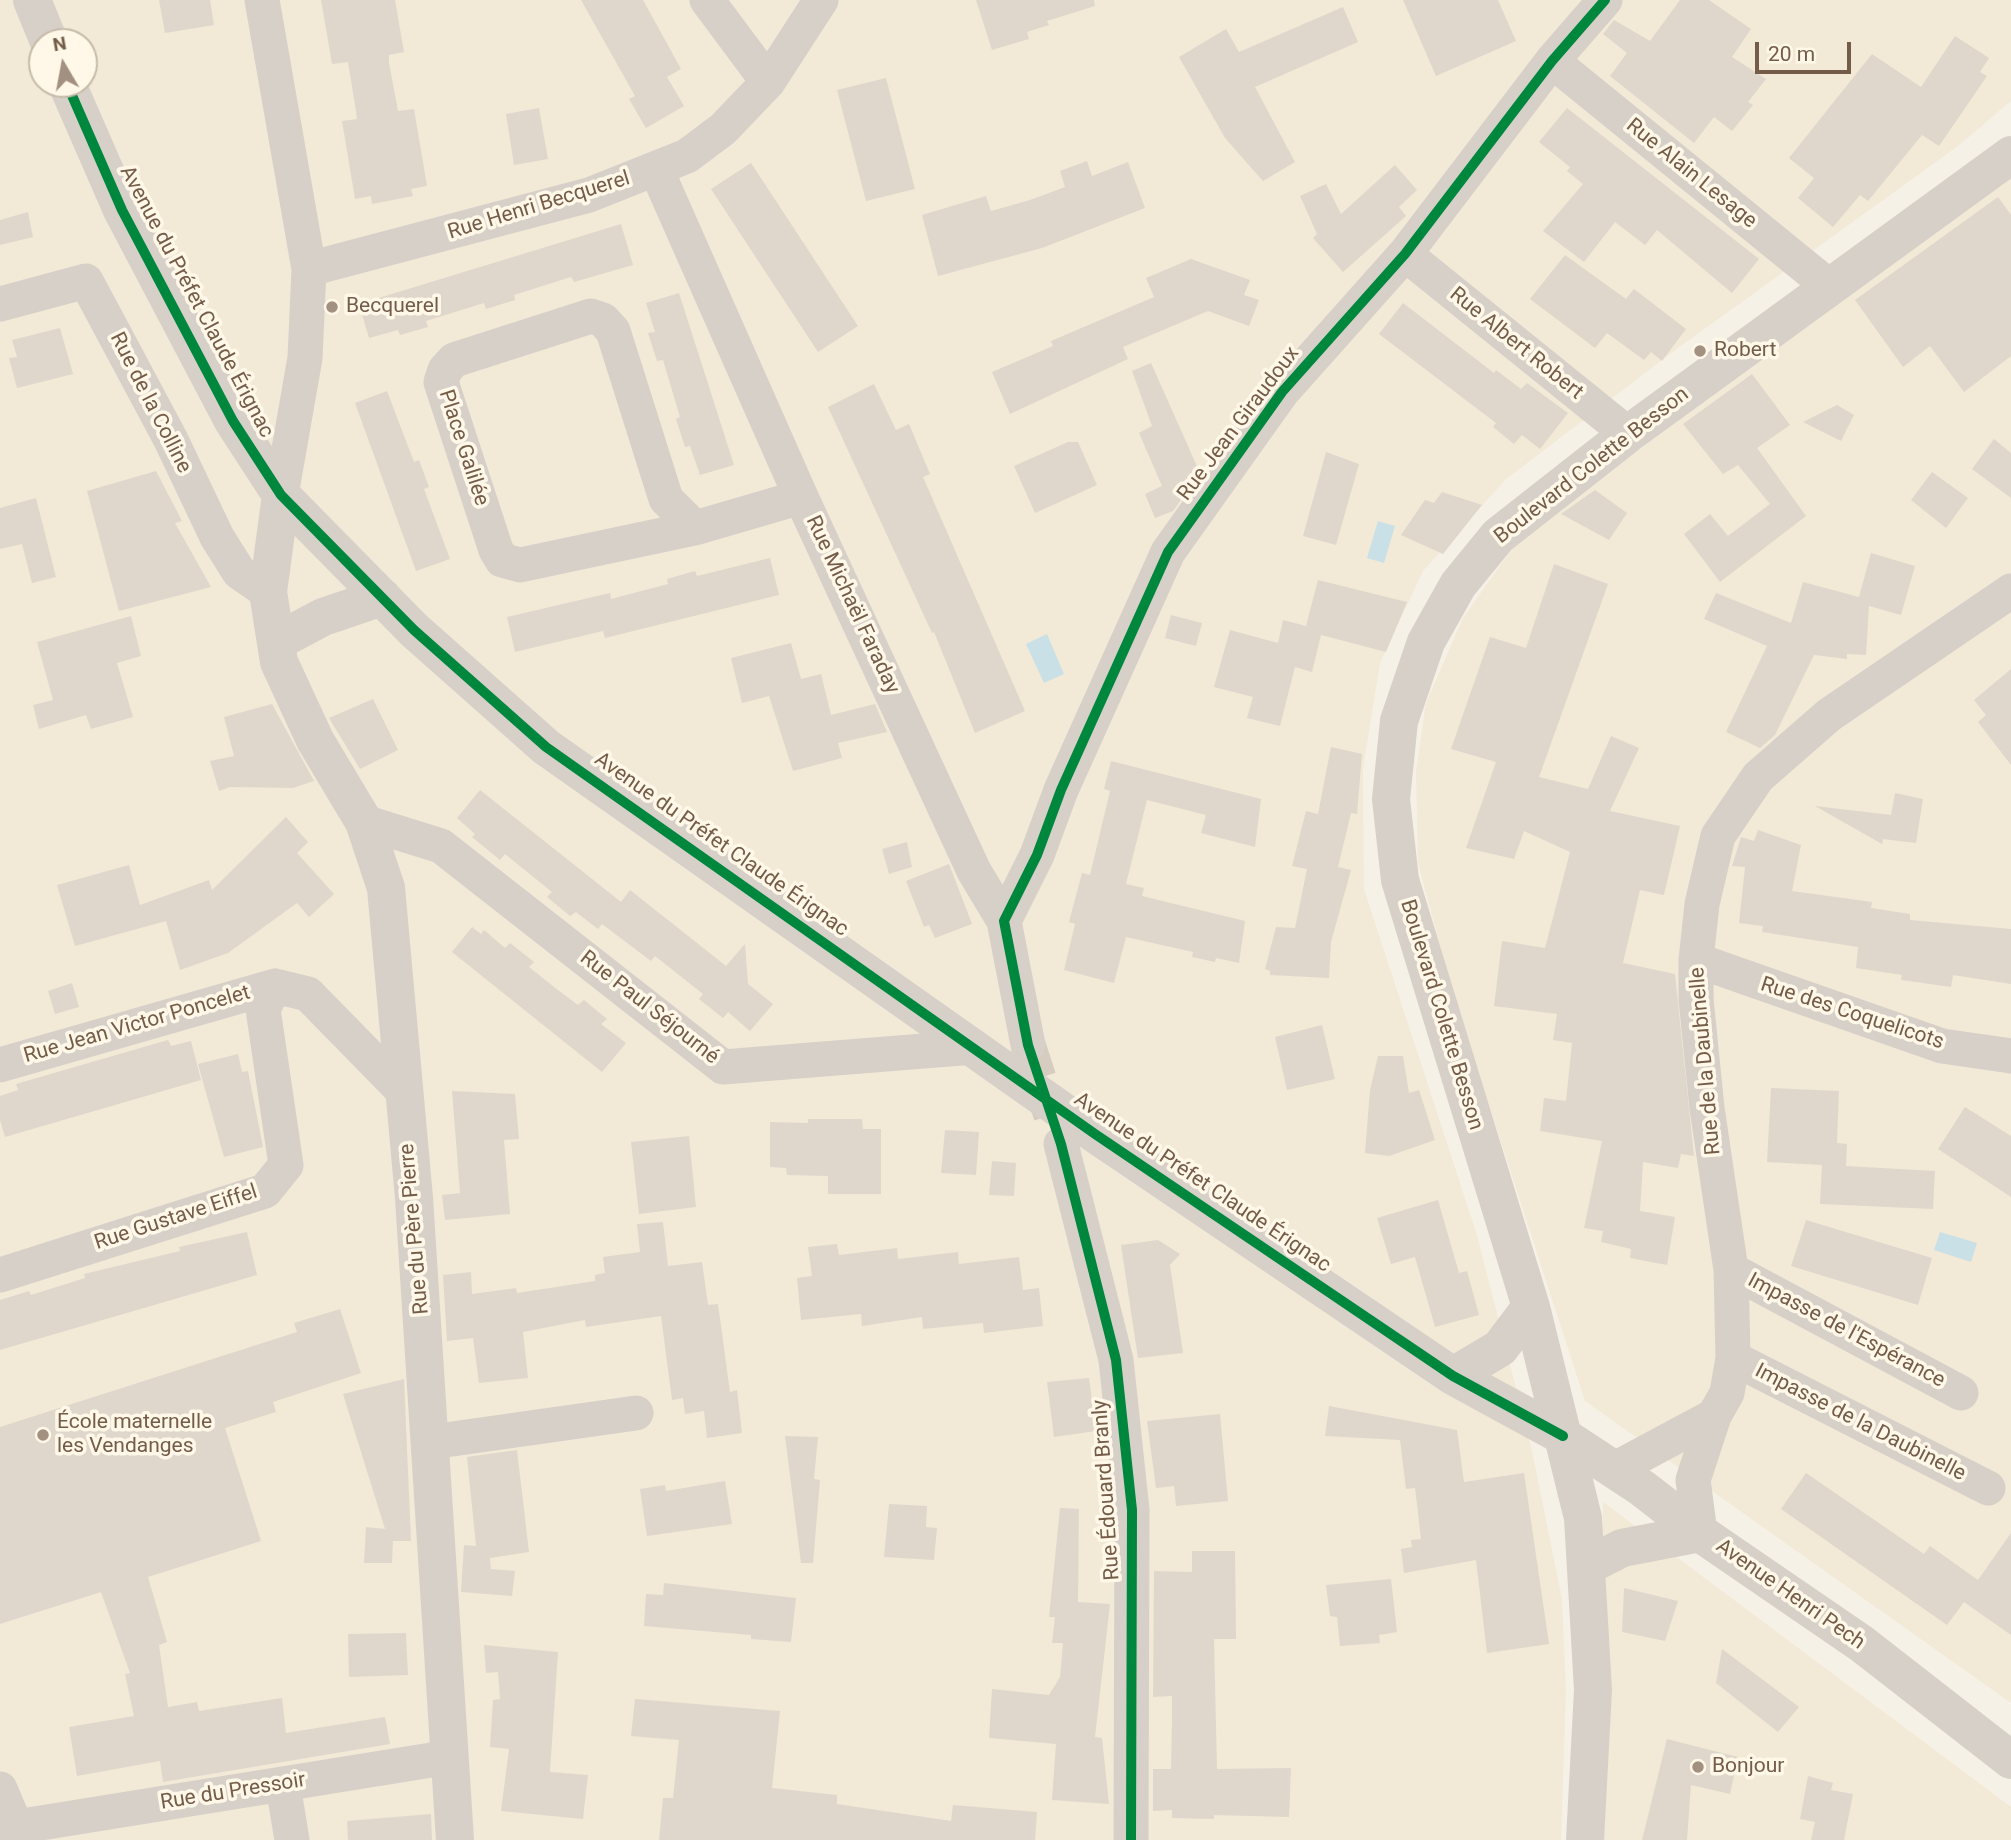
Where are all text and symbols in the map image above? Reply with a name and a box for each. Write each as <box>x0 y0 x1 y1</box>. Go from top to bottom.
north arrow <box>28 28 98 98</box>
scale bar <box>1759 28 1855 72</box>
text: N <box>51 31 68 56</box>
text: 20 m <box>1768 42 1815 66</box>
street label: Rue Alain Lesage <box>1621 114 1761 234</box>
street label: Avenue du Préfet Claude Érignac <box>114 162 278 442</box>
street label: Rue Henri Becquerel <box>445 166 633 246</box>
street label: Rue Albert Robert <box>1444 282 1588 406</box>
place label: Becquerel <box>346 294 439 320</box>
marker: Becquerel <box>324 299 340 315</box>
street label: Rue de la Colline <box>104 328 196 478</box>
place label: Robert <box>1714 338 1776 364</box>
street label: Rue Jean Giraudoux <box>1173 342 1305 506</box>
marker: Robert <box>1692 343 1708 359</box>
street label: Boulevard Colette Besson <box>1490 382 1694 550</box>
street label: Place Galilée <box>432 387 494 509</box>
street label: Rue Michaël Faraday <box>800 512 904 698</box>
street label: Avenue du Préfet Claude Érignac <box>589 747 853 943</box>
street label: Boulevard Colette Besson <box>1394 897 1488 1133</box>
street label: Rue Paul Séjourné <box>575 946 723 1070</box>
street label: Rue de la Daubinelle <box>1685 966 1727 1156</box>
street label: Rue des Coquelicots <box>1757 972 1947 1056</box>
street label: Rue Jean Victor Poncelet <box>21 981 253 1069</box>
street label: Avenue du Préfet Claude Érignac <box>1069 1088 1335 1278</box>
street label: Rue du Père Pierre <box>395 1142 435 1316</box>
street label: Rue Gustave Eiffel <box>91 1180 261 1256</box>
street label: Impasse de l'Espérance <box>1743 1268 1949 1394</box>
street label: Impasse de la Daubinelle <box>1750 1359 1970 1487</box>
street label: Rue Édouard Branly <box>1088 1399 1126 1581</box>
place label: École maternelle les Vendanges <box>57 1410 212 1460</box>
marker: École maternelle les Vendanges <box>35 1427 51 1443</box>
street label: Avenue Henri Pech <box>1711 1534 1869 1656</box>
place label: Bonjour <box>1712 1754 1784 1780</box>
marker: Bonjour <box>1690 1759 1706 1775</box>
street label: Rue du Pressoir <box>159 1768 307 1816</box>

